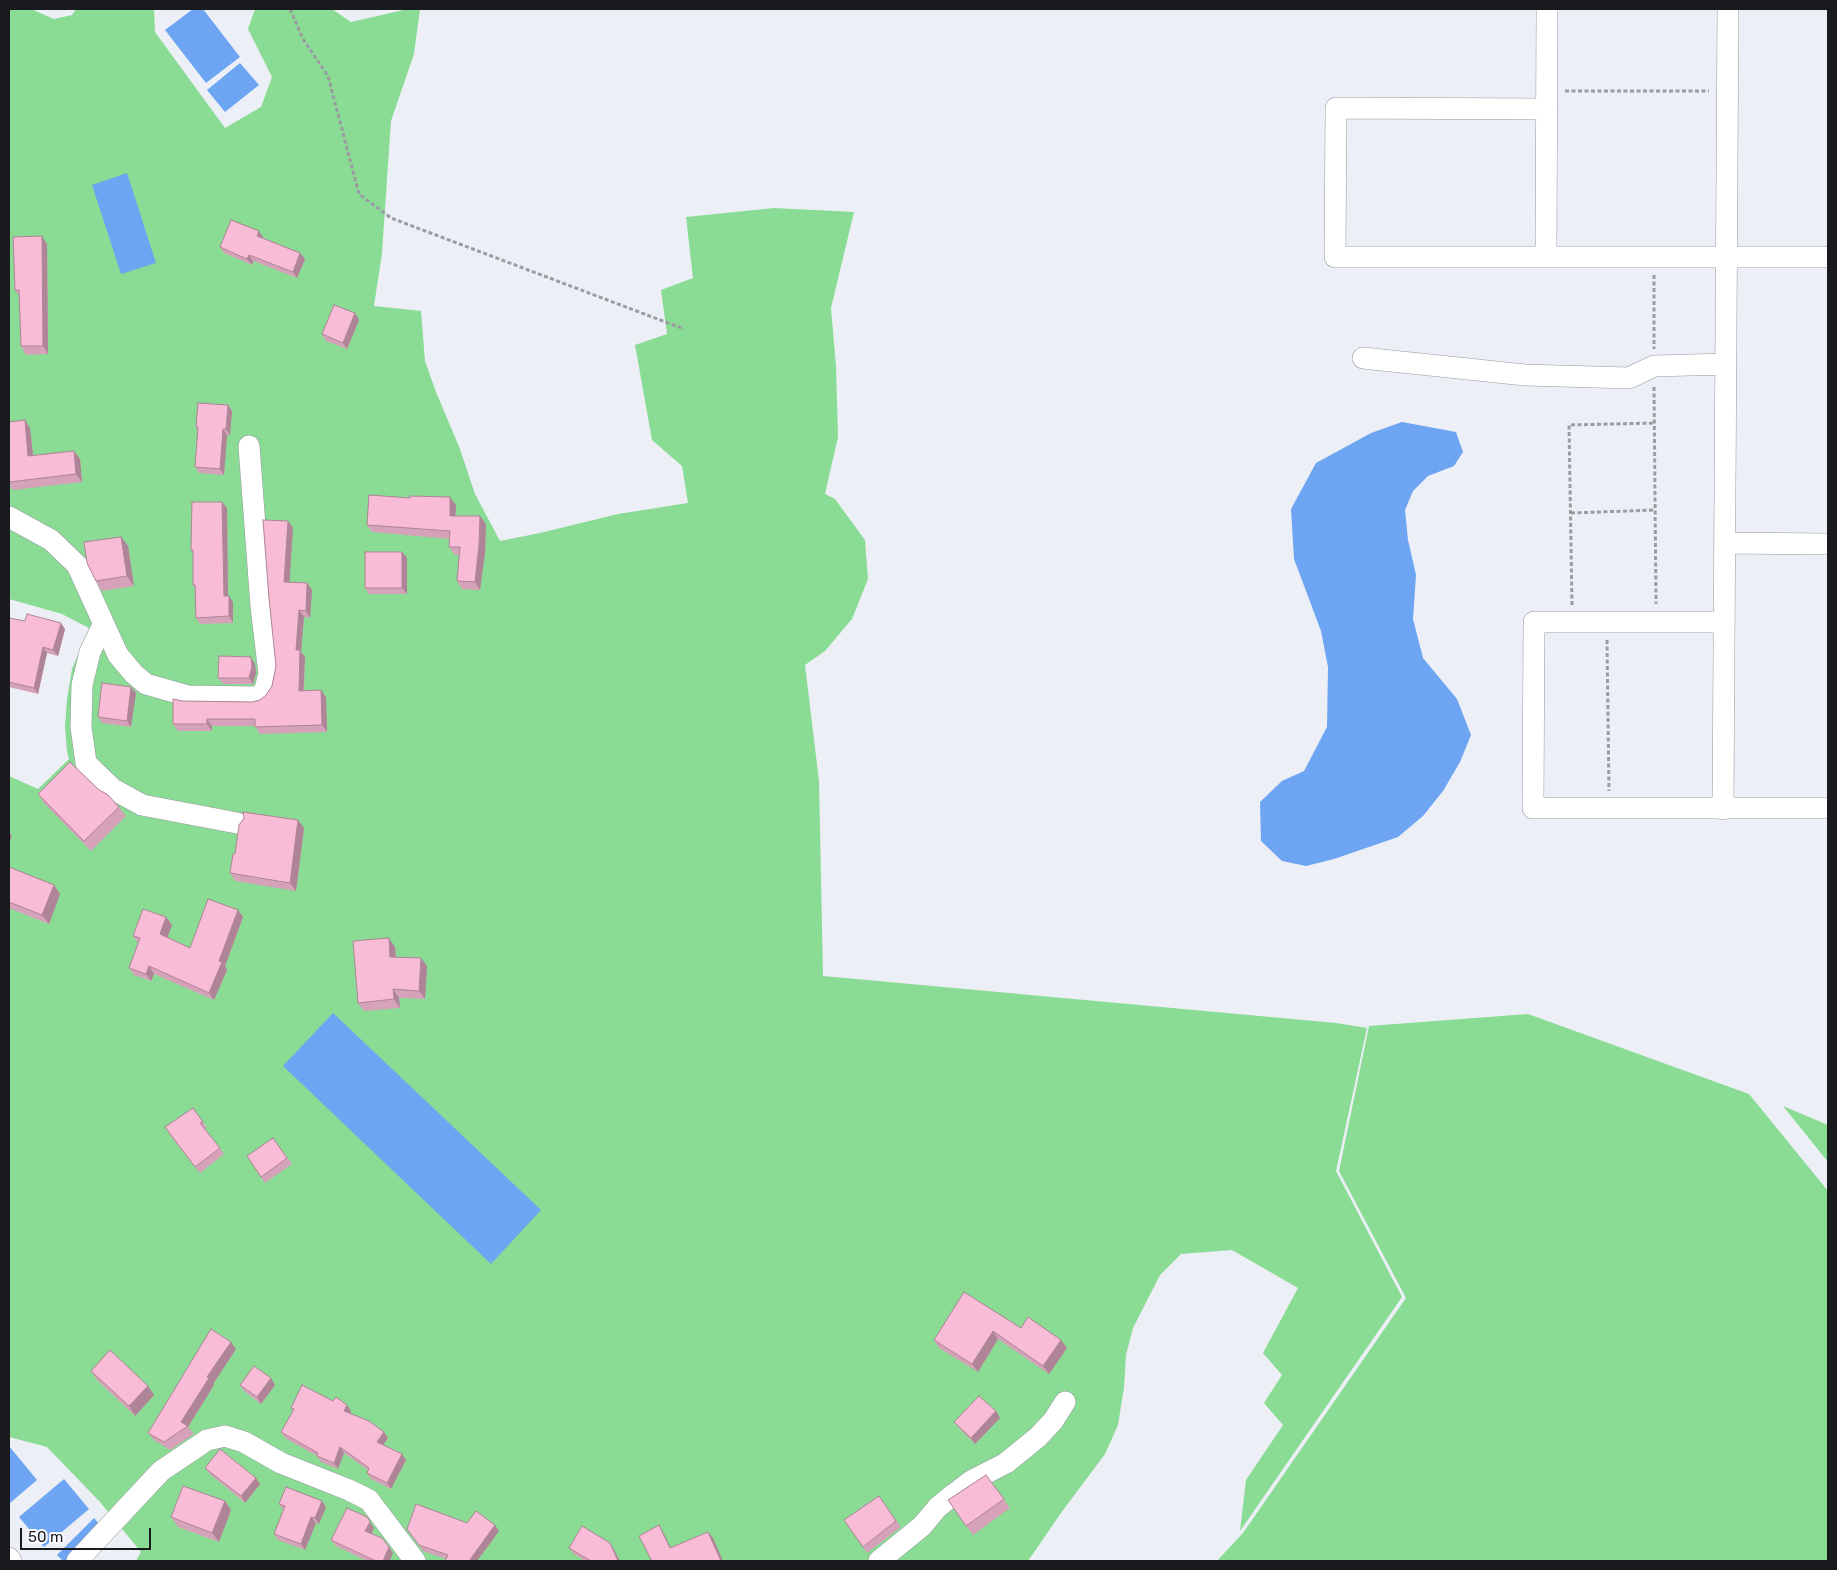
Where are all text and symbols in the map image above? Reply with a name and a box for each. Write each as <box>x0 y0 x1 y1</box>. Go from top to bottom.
scale bar <box>22 1518 154 1550</box>
text: 50 m <box>28 1528 63 1546</box>

